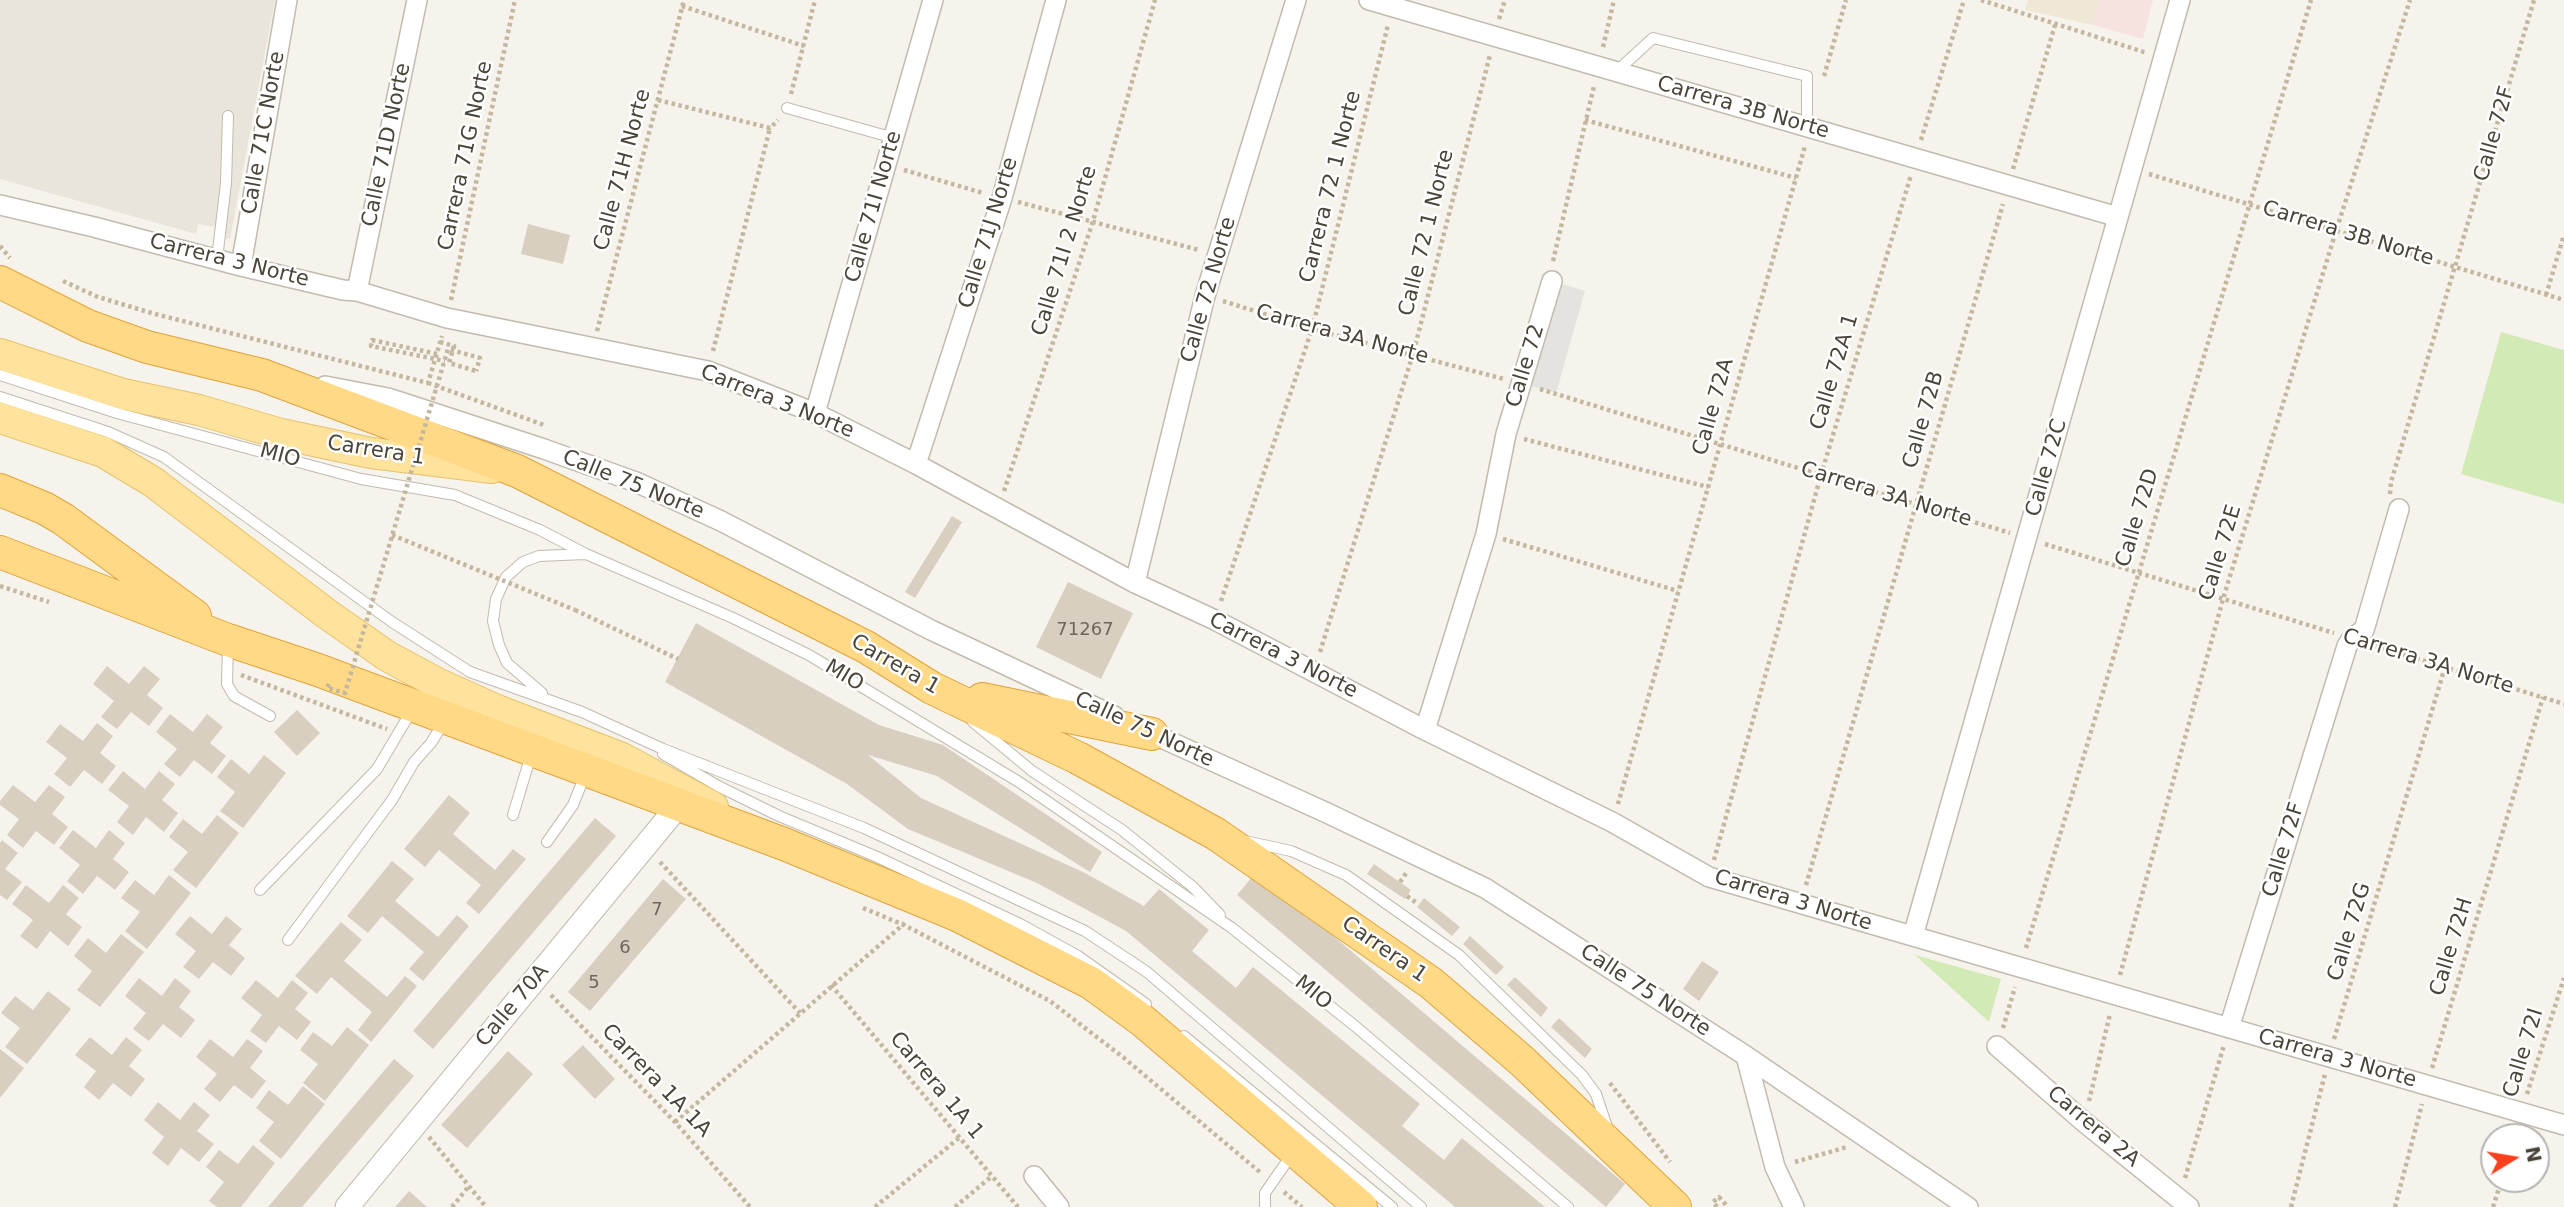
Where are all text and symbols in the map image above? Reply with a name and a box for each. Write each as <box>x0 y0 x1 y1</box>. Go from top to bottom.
street label: Calle 71C Norte <box>237 49 291 217</box>
street label: Carrera 71G Norte <box>434 59 498 253</box>
street label: Calle 71D Norte <box>357 61 417 229</box>
street label: Carrera 3B Norte <box>1654 71 1832 145</box>
street label: Calle 72F <box>2469 84 2521 184</box>
street label: Calle 71H Norte <box>589 86 657 254</box>
street label: Carrera 72 1 Norte <box>1295 88 1367 286</box>
street label: Calle 71I Norte <box>840 128 908 286</box>
street label: Calle 72 1 Norte <box>1394 147 1460 319</box>
street label: Calle 71J Norte <box>954 154 1024 312</box>
street label: Calle 71I 2 Norte <box>1027 163 1103 339</box>
street label: Carrera 3B Norte <box>2259 196 2437 272</box>
street label: Calle 72 Norte <box>1176 214 1242 366</box>
street label: Carrera 3 Norte <box>147 229 311 293</box>
street label: Carrera 3A Norte <box>1253 300 1431 370</box>
street label: Calle 72A 1 <box>1805 311 1865 433</box>
street label: Calle 72 <box>1501 321 1551 411</box>
street label: Calle 72A <box>1688 356 1740 458</box>
street label: Carrera 3 Norte <box>697 360 857 444</box>
street label: Calle 72B <box>1898 369 1950 471</box>
street label: Calle 72C <box>2021 416 2073 520</box>
street label: Carrera 1 <box>325 431 427 471</box>
street label: MIO <box>257 439 303 473</box>
street label: Calle 75 Norte <box>558 445 708 525</box>
street label: Carrera 3A Norte <box>1797 457 1975 533</box>
street label: Calle 72D <box>2111 466 2165 570</box>
street label: Calle 72E <box>2195 502 2247 604</box>
street label: Carrera 3 Norte <box>1204 608 1362 704</box>
house number: 71267 <box>1056 619 1114 641</box>
street label: Carrera 3A Norte <box>2339 624 2517 700</box>
street label: Carrera 1 <box>846 629 944 701</box>
street label: MIO <box>820 655 868 697</box>
street label: Calle 75 Norte <box>1070 687 1218 773</box>
street label: Calle 72F <box>2258 800 2310 900</box>
street label: Carrera 3 Norte <box>1711 865 1875 937</box>
street label: Calle 72G <box>2323 880 2377 984</box>
street label: Calle 72H <box>2425 895 2479 999</box>
house number: 7 <box>651 899 663 921</box>
street label: Carrera 1 <box>1336 911 1432 989</box>
house number: 6 <box>619 937 631 959</box>
street label: Calle 75 Norte <box>1575 939 1715 1043</box>
street label: Calle 70A <box>471 960 555 1052</box>
street label: MIO <box>1289 970 1337 1016</box>
house number: 5 <box>588 972 600 994</box>
street label: Calle 72I <box>2499 1005 2549 1101</box>
street label: Carrera 1A 1A <box>596 1019 716 1143</box>
street label: Carrera 3 Norte <box>2255 1024 2419 1094</box>
street label: Carrera 1A 1 <box>884 1027 988 1145</box>
street label: Carrera 2A <box>2042 1081 2144 1173</box>
north arrow <box>2480 1123 2550 1193</box>
text: N <box>2521 1144 2546 1164</box>

